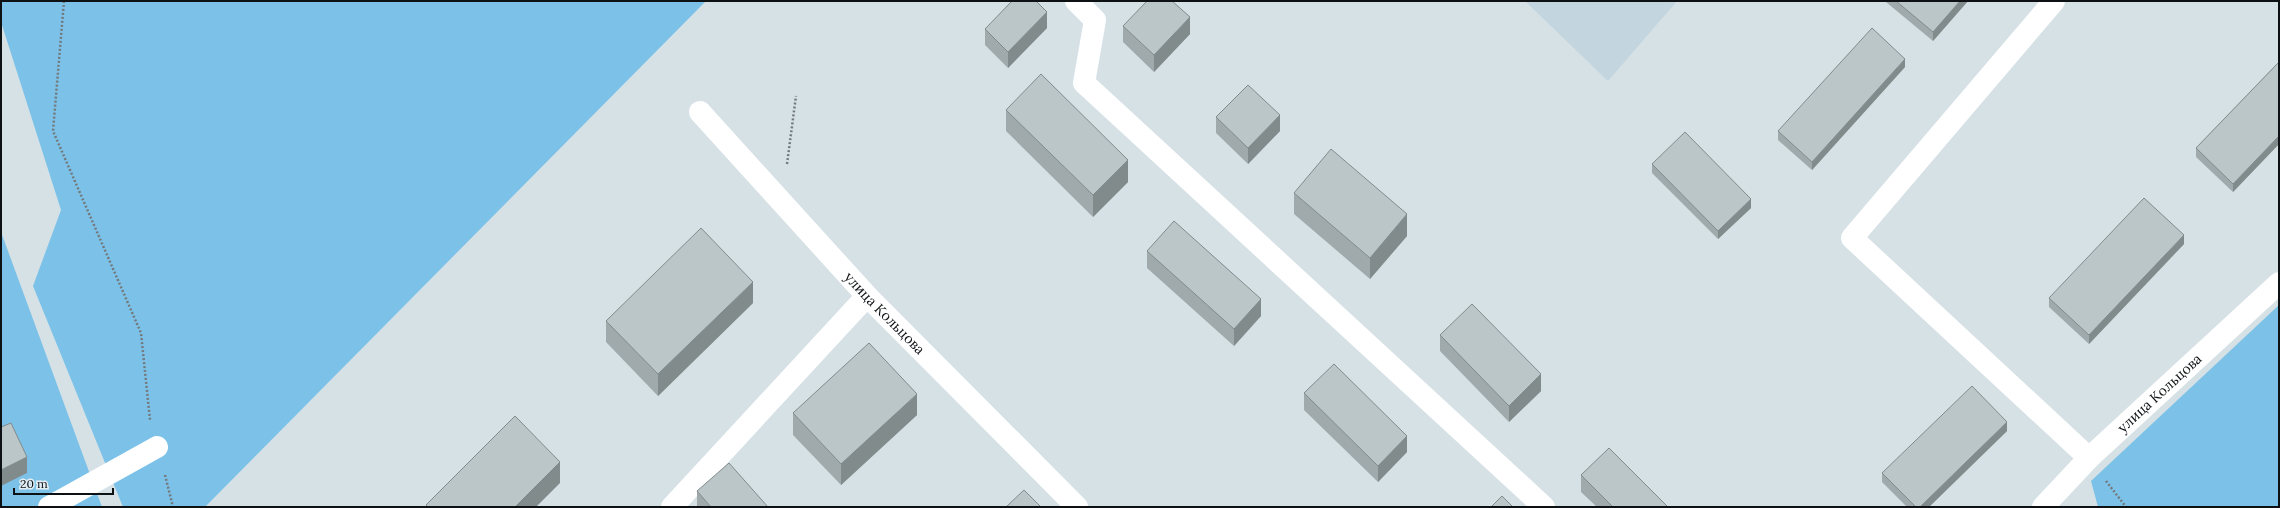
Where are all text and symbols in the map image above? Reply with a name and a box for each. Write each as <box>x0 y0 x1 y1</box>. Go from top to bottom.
street label: улица Кольцова <box>840 268 929 358</box>
street label: улица Кольцова <box>2114 350 2205 436</box>
scale bar <box>14 470 113 496</box>
text: 20 m <box>20 476 48 491</box>

